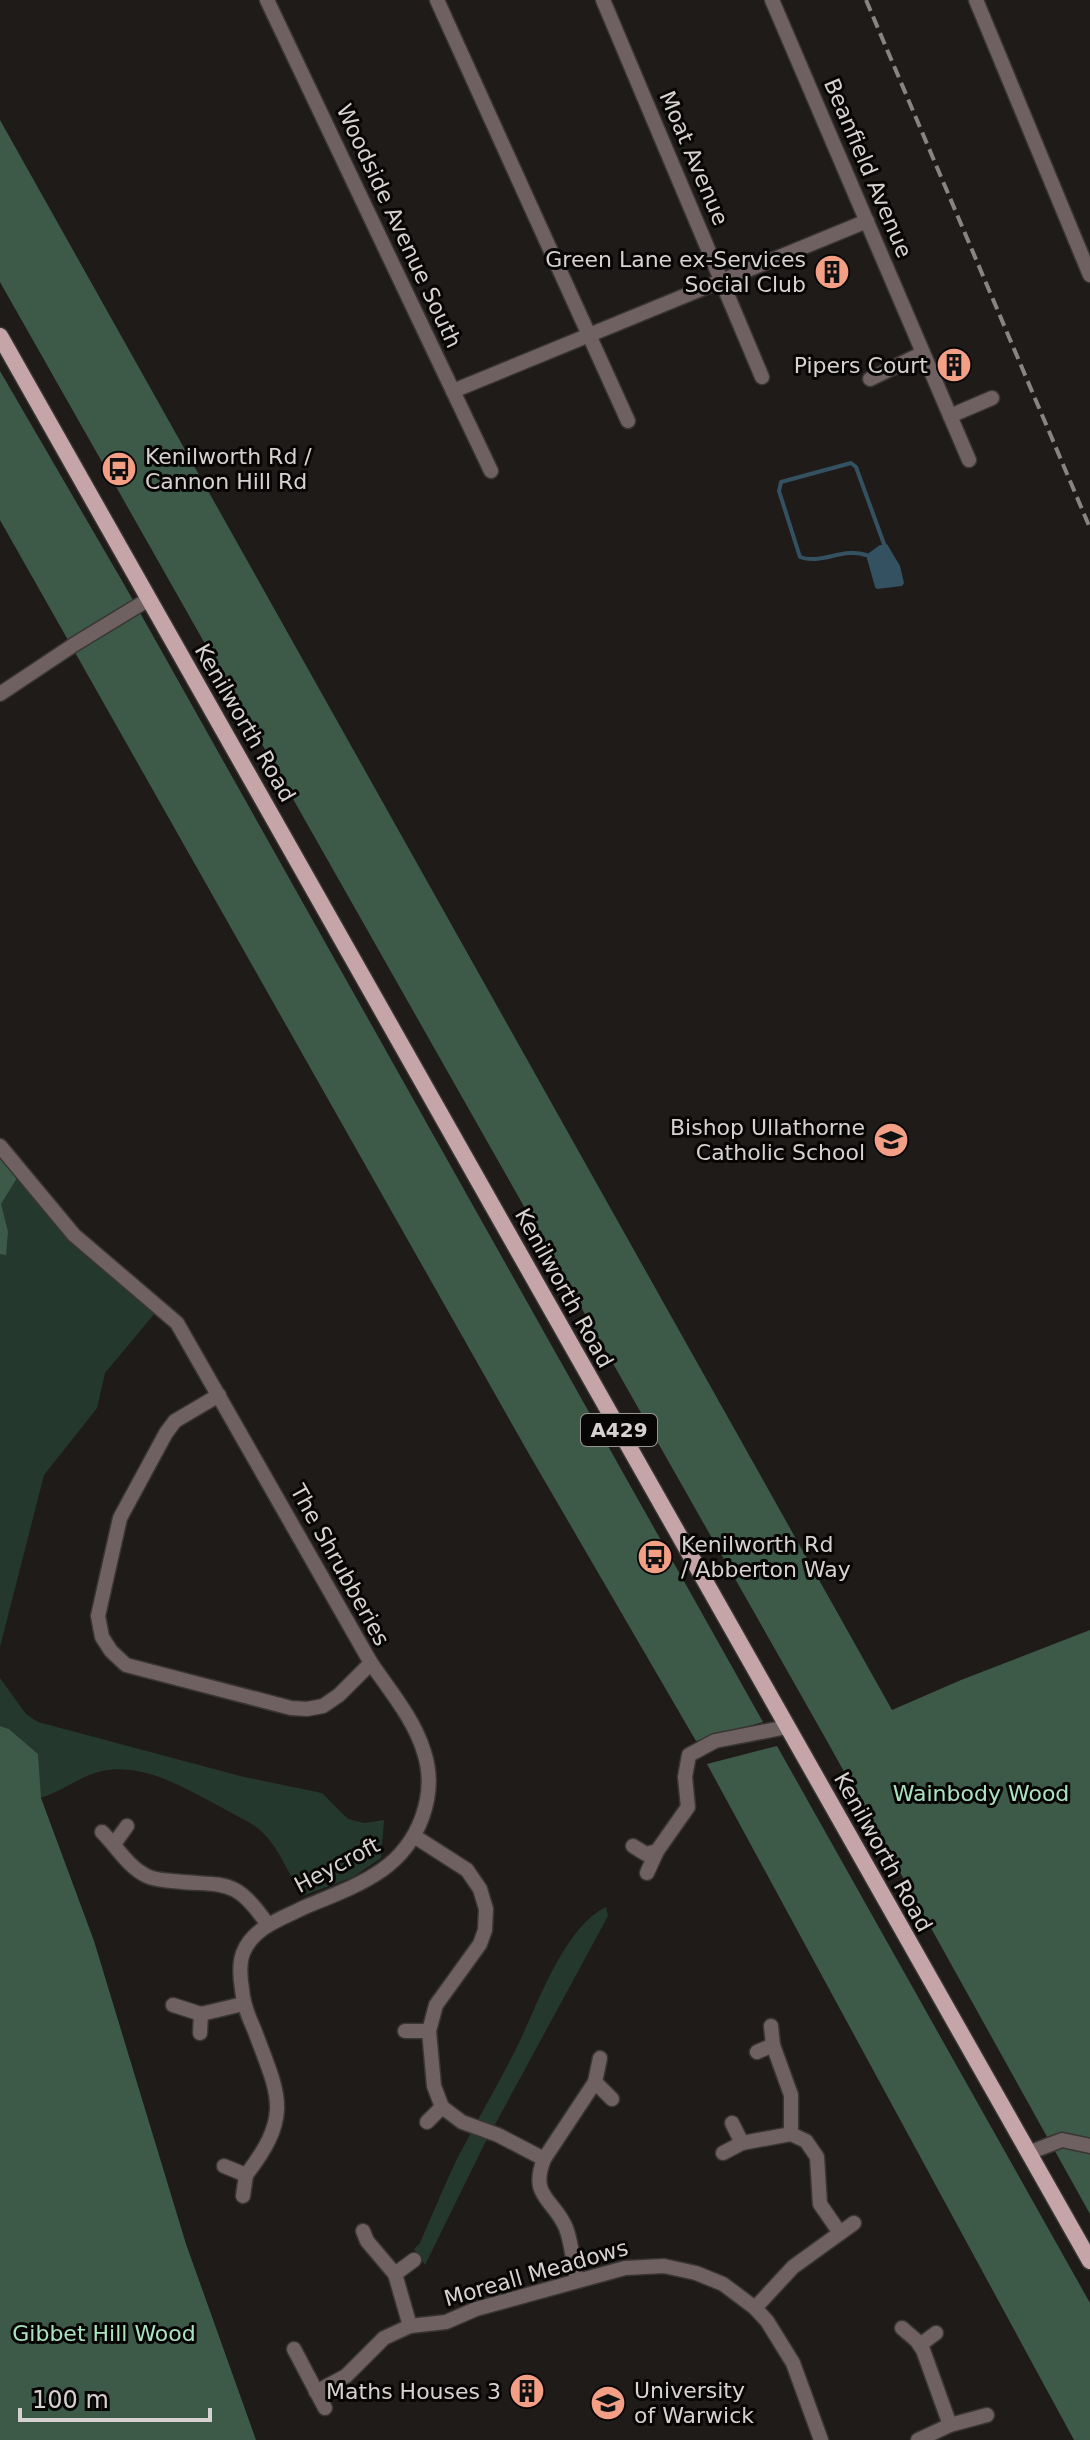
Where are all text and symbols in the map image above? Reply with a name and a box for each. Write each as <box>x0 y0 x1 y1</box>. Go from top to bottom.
street label: Beanfield Avenue <box>819 75 917 261</box>
street label: Moat Avenue <box>655 87 733 229</box>
street label: Woodside Avenue South <box>331 100 467 352</box>
place label: Green Lane ex-Services Social Club <box>545 247 806 297</box>
building icon: Green Lane ex-Services Social Club <box>813 253 851 291</box>
building icon: Pipers Court <box>935 346 973 384</box>
place label: Pipers Court <box>794 353 928 378</box>
place label: Kenilworth Rd / Cannon Hill Rd <box>145 444 312 494</box>
bus stop icon: Kenilworth Rd / Cannon Hill Rd <box>100 450 138 488</box>
street label: Kenilworth Road <box>190 640 300 806</box>
place label: Bishop Ullathorne Catholic School <box>670 1115 865 1165</box>
school or university icon: Bishop Ullathorne Catholic School <box>872 1121 910 1159</box>
street label: Kenilworth Road <box>510 1204 618 1372</box>
road number: A429 <box>581 1414 657 1446</box>
street label: The Shrubberies <box>285 1479 395 1650</box>
place label: Kenilworth Rd / Abberton Way <box>681 1532 851 1582</box>
bus stop icon: Kenilworth Rd / Abberton Way <box>636 1538 674 1576</box>
street label: Kenilworth Road <box>829 1768 937 1936</box>
park label: Wainbody Wood <box>893 1781 1069 1806</box>
street label: Heycroft <box>290 1832 384 1898</box>
street label: Moreall Meadows <box>441 2235 631 2311</box>
park label: Gibbet Hill Wood <box>12 2321 196 2346</box>
scale bar <box>20 2372 210 2422</box>
building icon: Maths Houses 3 <box>508 2372 546 2410</box>
place label: University of Warwick <box>634 2378 754 2428</box>
place label: Maths Houses 3 <box>326 2379 501 2404</box>
school or university icon: University of Warwick <box>589 2384 627 2422</box>
text: 100 m <box>32 2386 109 2414</box>

